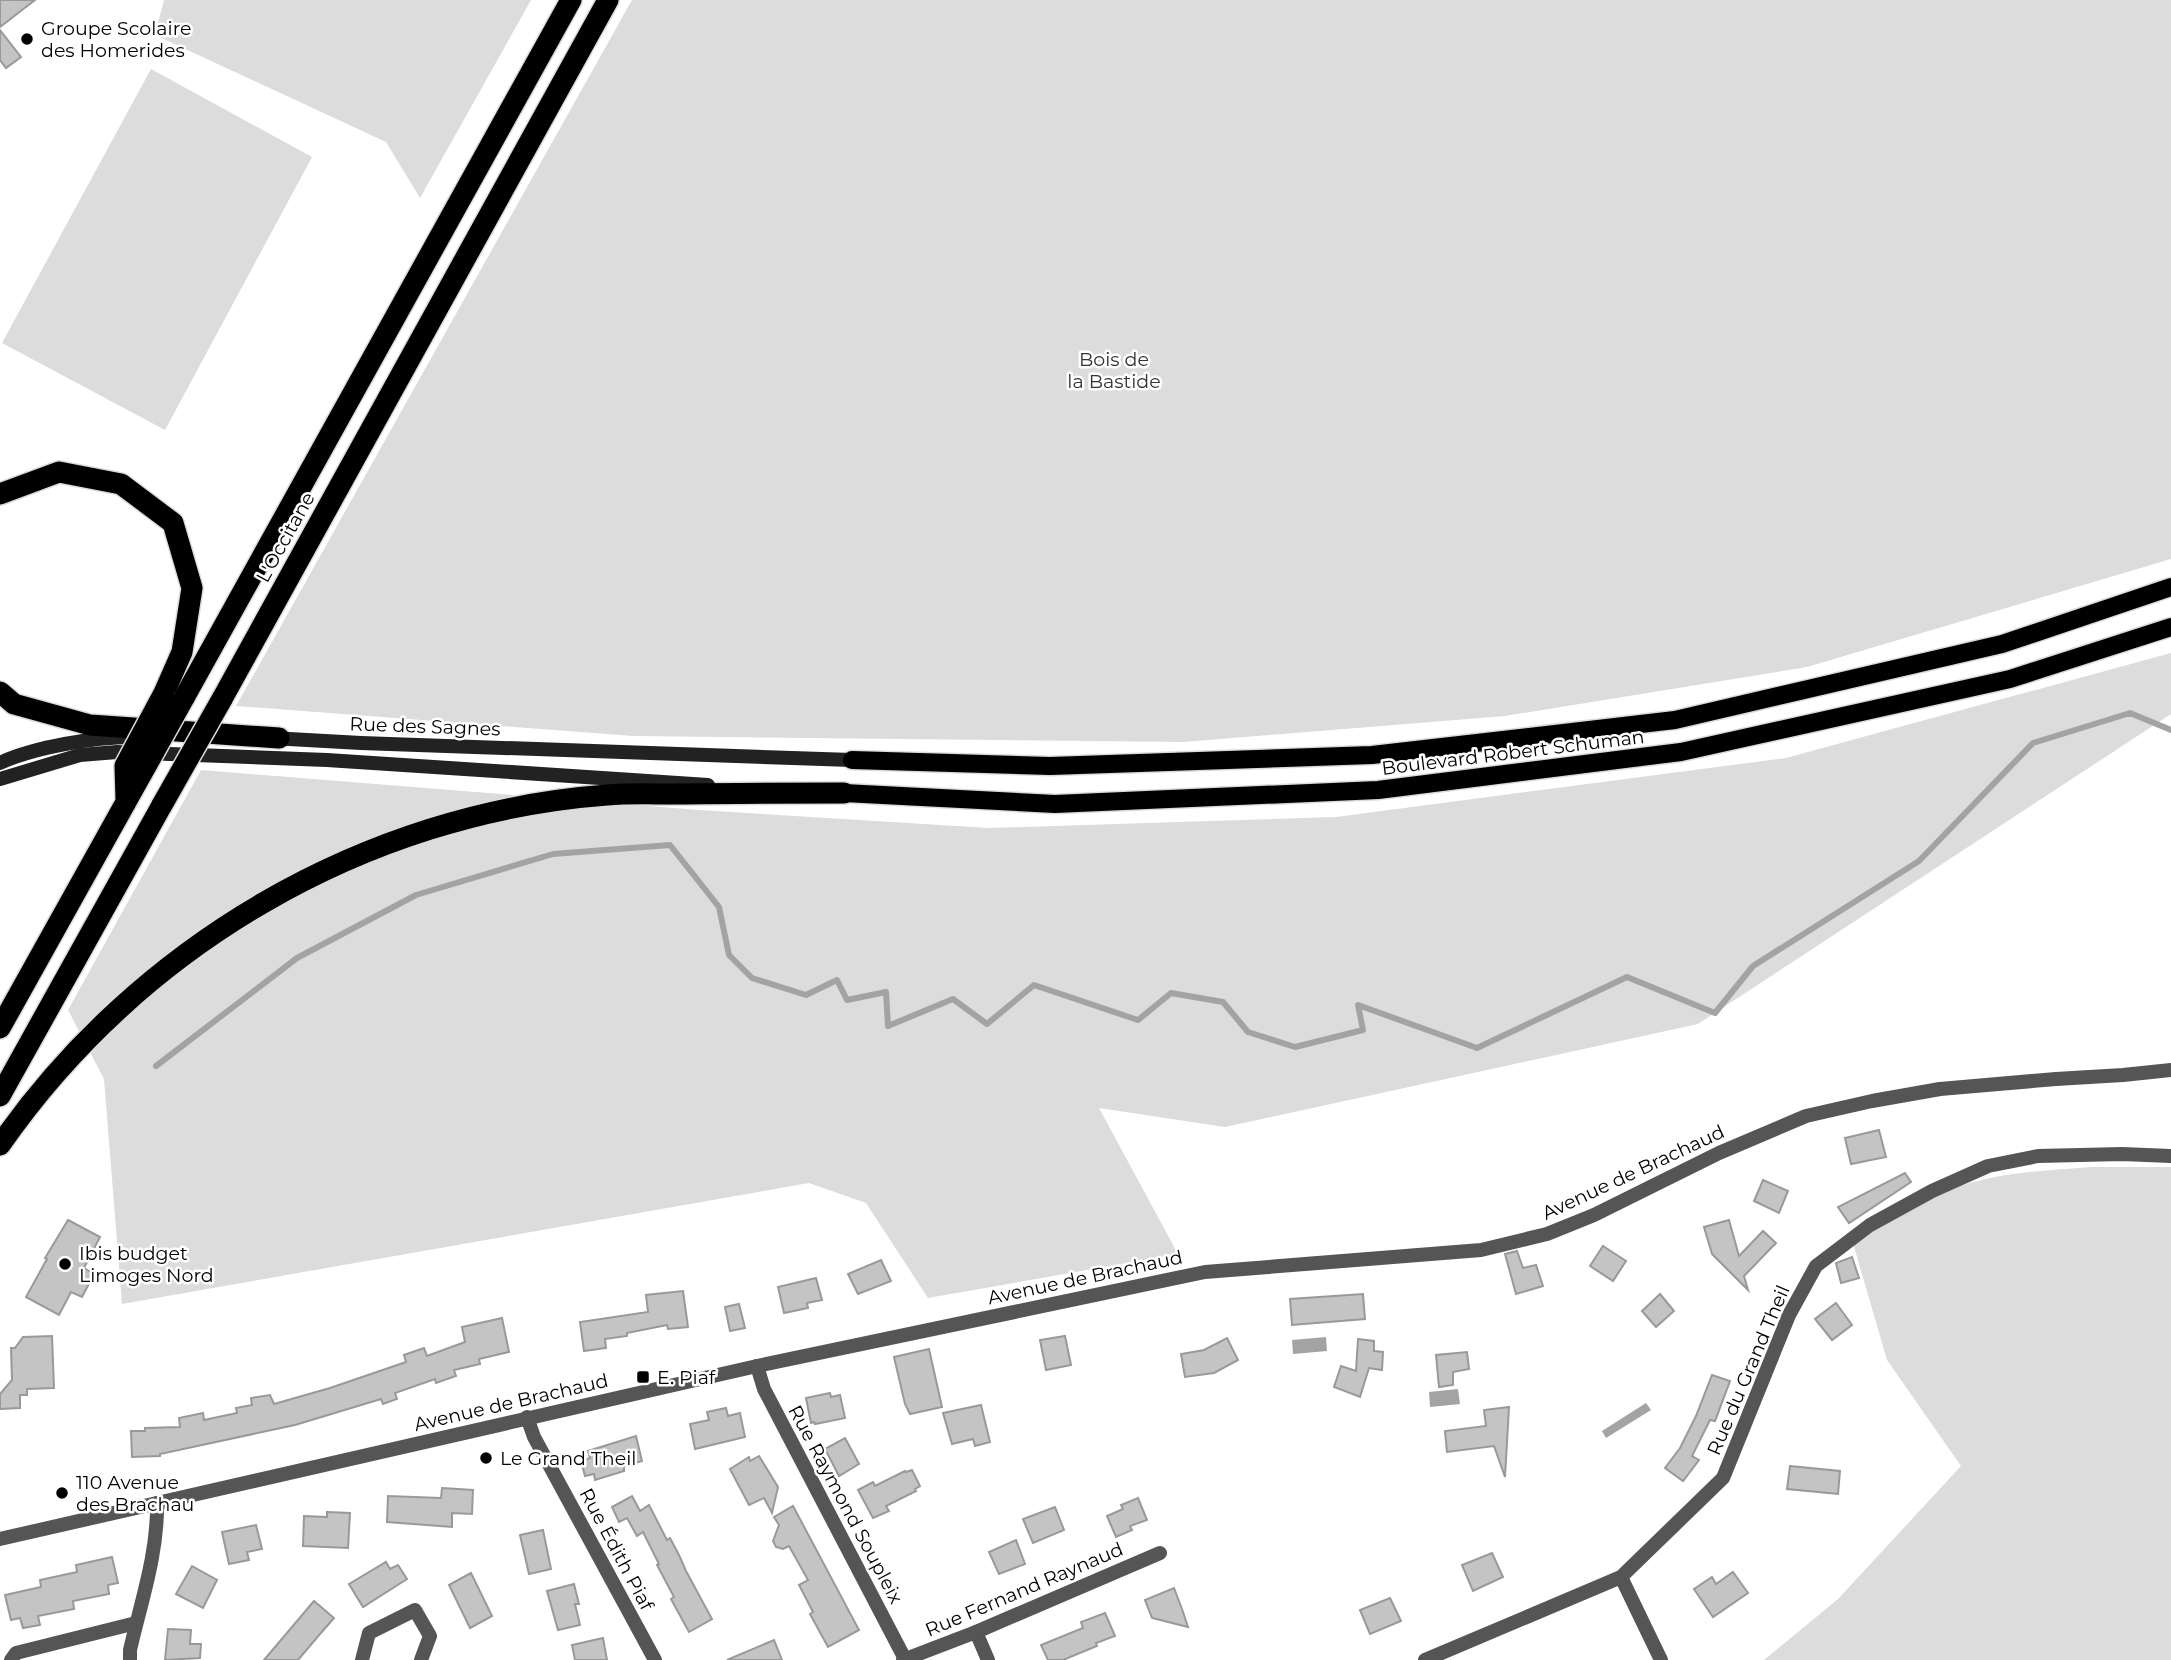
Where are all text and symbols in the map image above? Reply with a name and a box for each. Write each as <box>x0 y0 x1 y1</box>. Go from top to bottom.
place label: Groupe Scolaire des Homerides <box>41 17 192 62</box>
marker: Groupe Scolaire des Homerides <box>19 31 35 47</box>
park label: Bois de la Bastide <box>1067 348 1161 393</box>
street label: L'Occitane <box>251 488 320 586</box>
street label: Rue des Sagnes <box>349 712 501 741</box>
street label: Boulevard Robert Schuman <box>1380 725 1646 780</box>
street label: Avenue de Brachaud <box>1538 1120 1728 1225</box>
place label: Ibis budget Limoges Nord <box>79 1242 214 1287</box>
street label: Avenue de Brachaud <box>986 1246 1185 1309</box>
marker: Ibis budget Limoges Nord <box>57 1256 73 1272</box>
street label: Rue du Grand Theil <box>1702 1282 1795 1459</box>
place label: E. Piaf <box>657 1366 717 1389</box>
street label: Avenue de Brachaud <box>412 1369 610 1436</box>
marker: E. Piaf <box>635 1369 651 1385</box>
street label: Rue Raymond Soupleix <box>783 1401 908 1607</box>
place label: Le Grand Theil <box>500 1447 636 1470</box>
marker: Le Grand Theil <box>478 1450 494 1466</box>
place label: 110 Avenue des Brachau <box>76 1471 194 1516</box>
street label: Rue Édith Piaf <box>575 1484 659 1616</box>
marker: 110 Avenue des Brachau <box>54 1485 70 1501</box>
street label: Rue Fernand Raynaud <box>922 1537 1127 1642</box>

